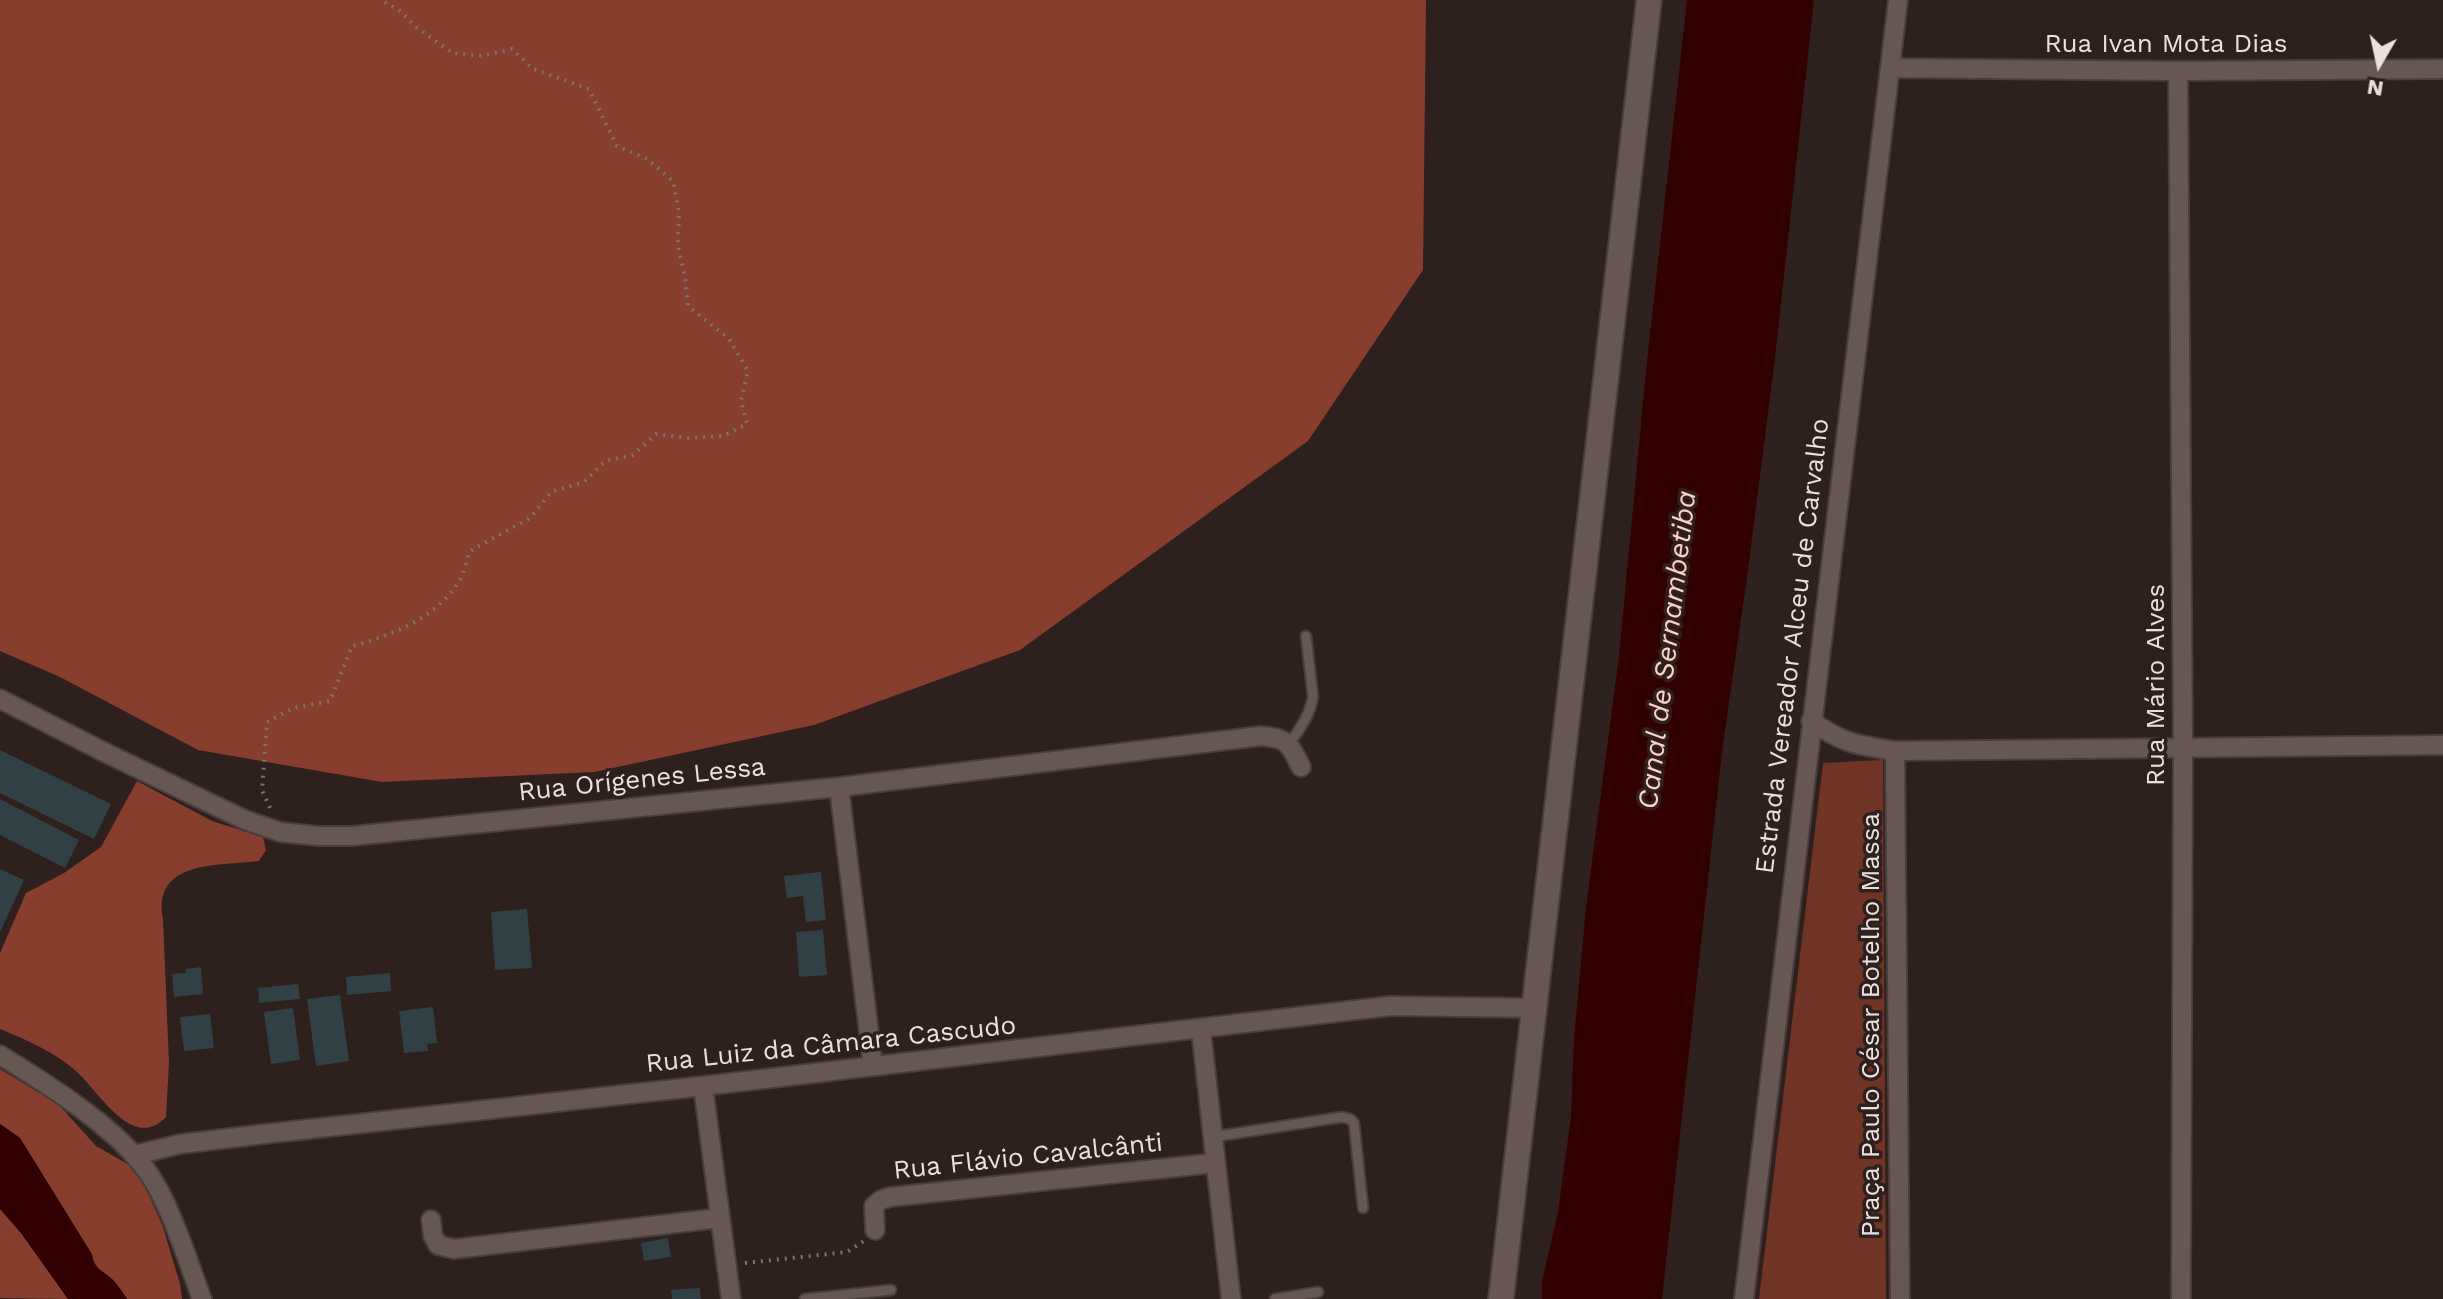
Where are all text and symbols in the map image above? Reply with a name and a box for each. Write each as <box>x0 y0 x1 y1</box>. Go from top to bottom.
north arrow <box>2339 24 2419 104</box>
street label: Rua Ivan Mota Dias <box>2045 28 2287 60</box>
text: N <box>2365 75 2385 102</box>
street label: Estrada Vereador Alceu de Carvalho <box>1750 417 1836 875</box>
water label: Canal de Sernambetiba <box>1632 489 1704 811</box>
street label: Rua Mário Alves <box>2140 584 2172 786</box>
street label: Rua Orígenes Lessa <box>517 752 767 808</box>
street label: Praça Paulo César Botelho Massa <box>1855 813 1887 1237</box>
street label: Rua Luiz da Câmara Cascudo <box>644 1010 1018 1080</box>
street label: Rua Flávio Cavalcânti <box>892 1127 1164 1187</box>

